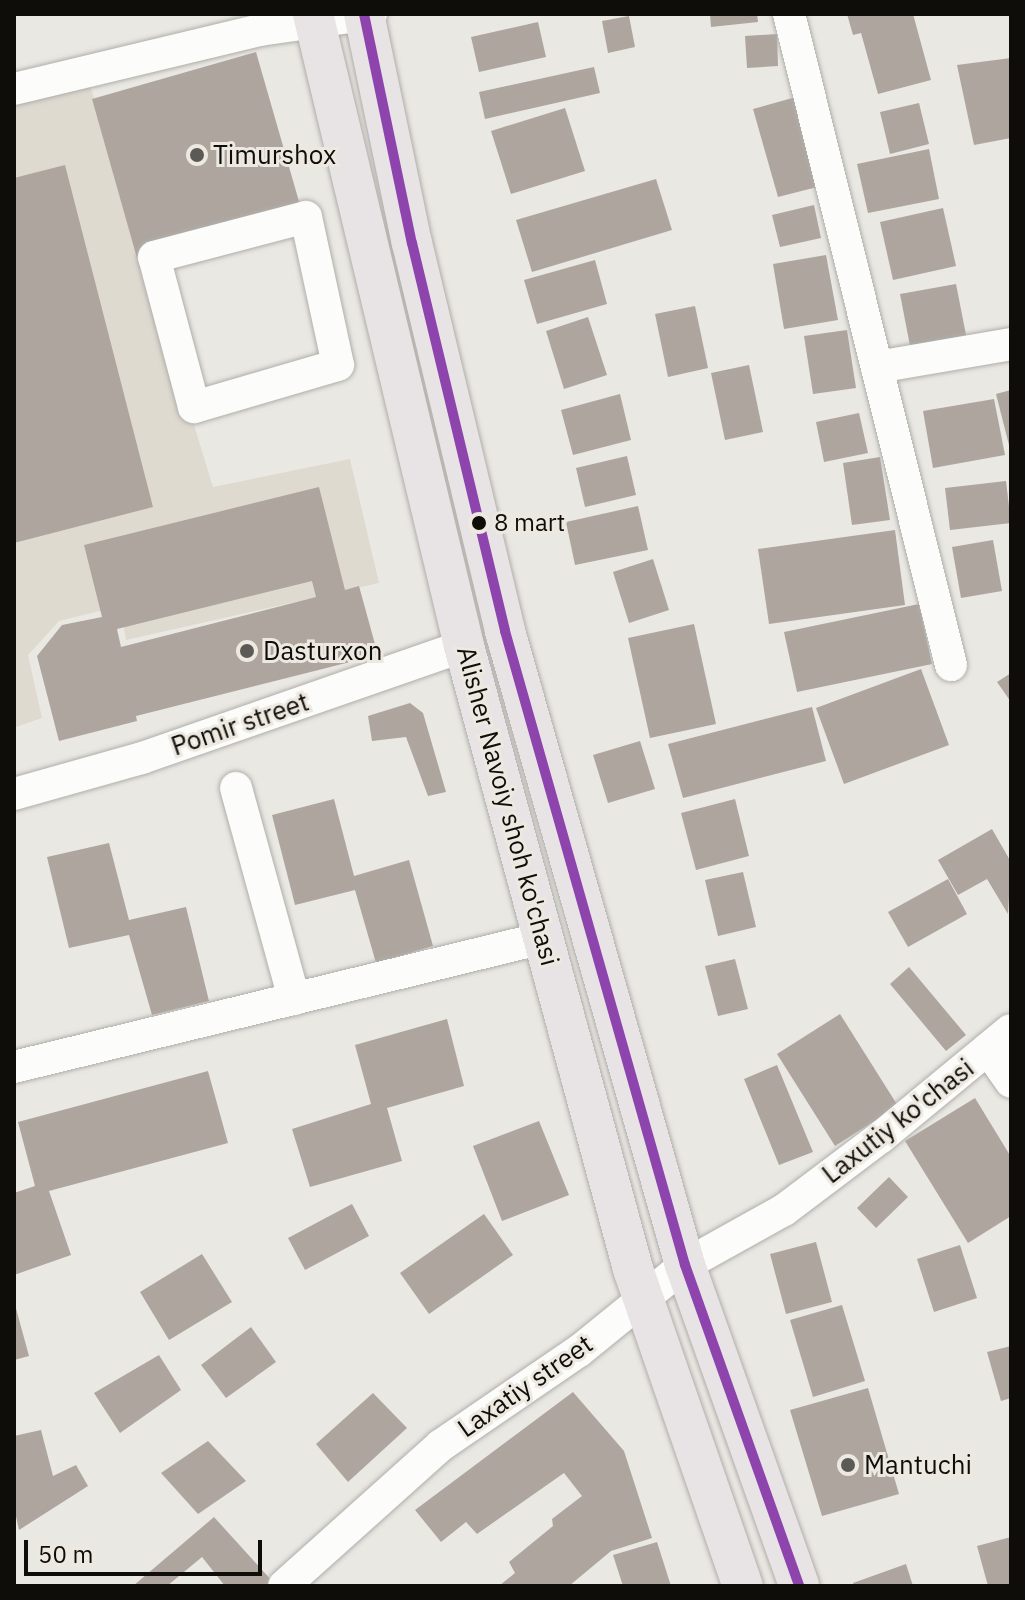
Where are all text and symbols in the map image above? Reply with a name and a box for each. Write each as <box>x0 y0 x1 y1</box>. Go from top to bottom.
place label: Timurshox <box>213 139 336 171</box>
marker: Timurshox <box>188 146 206 164</box>
place label: 8 mart <box>494 509 565 537</box>
marker: 8 mart <box>471 515 487 531</box>
place label: Dasturxon <box>263 635 382 667</box>
marker: Dasturxon <box>238 642 256 660</box>
street label: Alisher Navoiy shoh ko'chasi <box>450 643 566 969</box>
street label: Pomir street <box>167 686 313 762</box>
street label: Laxutiy ko'chasi <box>816 1052 980 1190</box>
street label: Laxatiy street <box>452 1328 598 1444</box>
place label: Mantuchi <box>864 1449 972 1481</box>
marker: Mantuchi <box>839 1456 857 1474</box>
scale bar <box>28 1524 266 1574</box>
text: 50 m <box>38 1538 93 1570</box>

